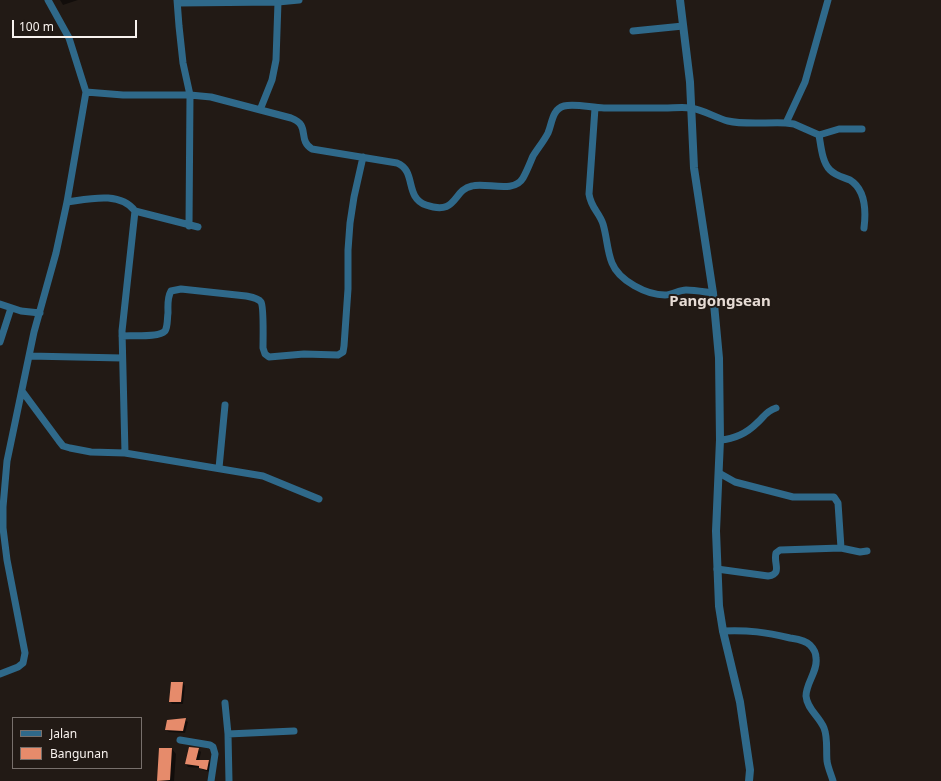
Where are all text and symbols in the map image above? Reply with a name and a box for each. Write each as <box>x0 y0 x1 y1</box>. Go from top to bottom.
scale bar <box>14 12 139 38</box>
text: 100 m <box>19 18 54 35</box>
district label: Pangongsean <box>669 293 771 311</box>
legend <box>12 717 142 769</box>
text: Jalan <box>50 725 77 742</box>
text: Bangunan <box>50 745 108 762</box>

